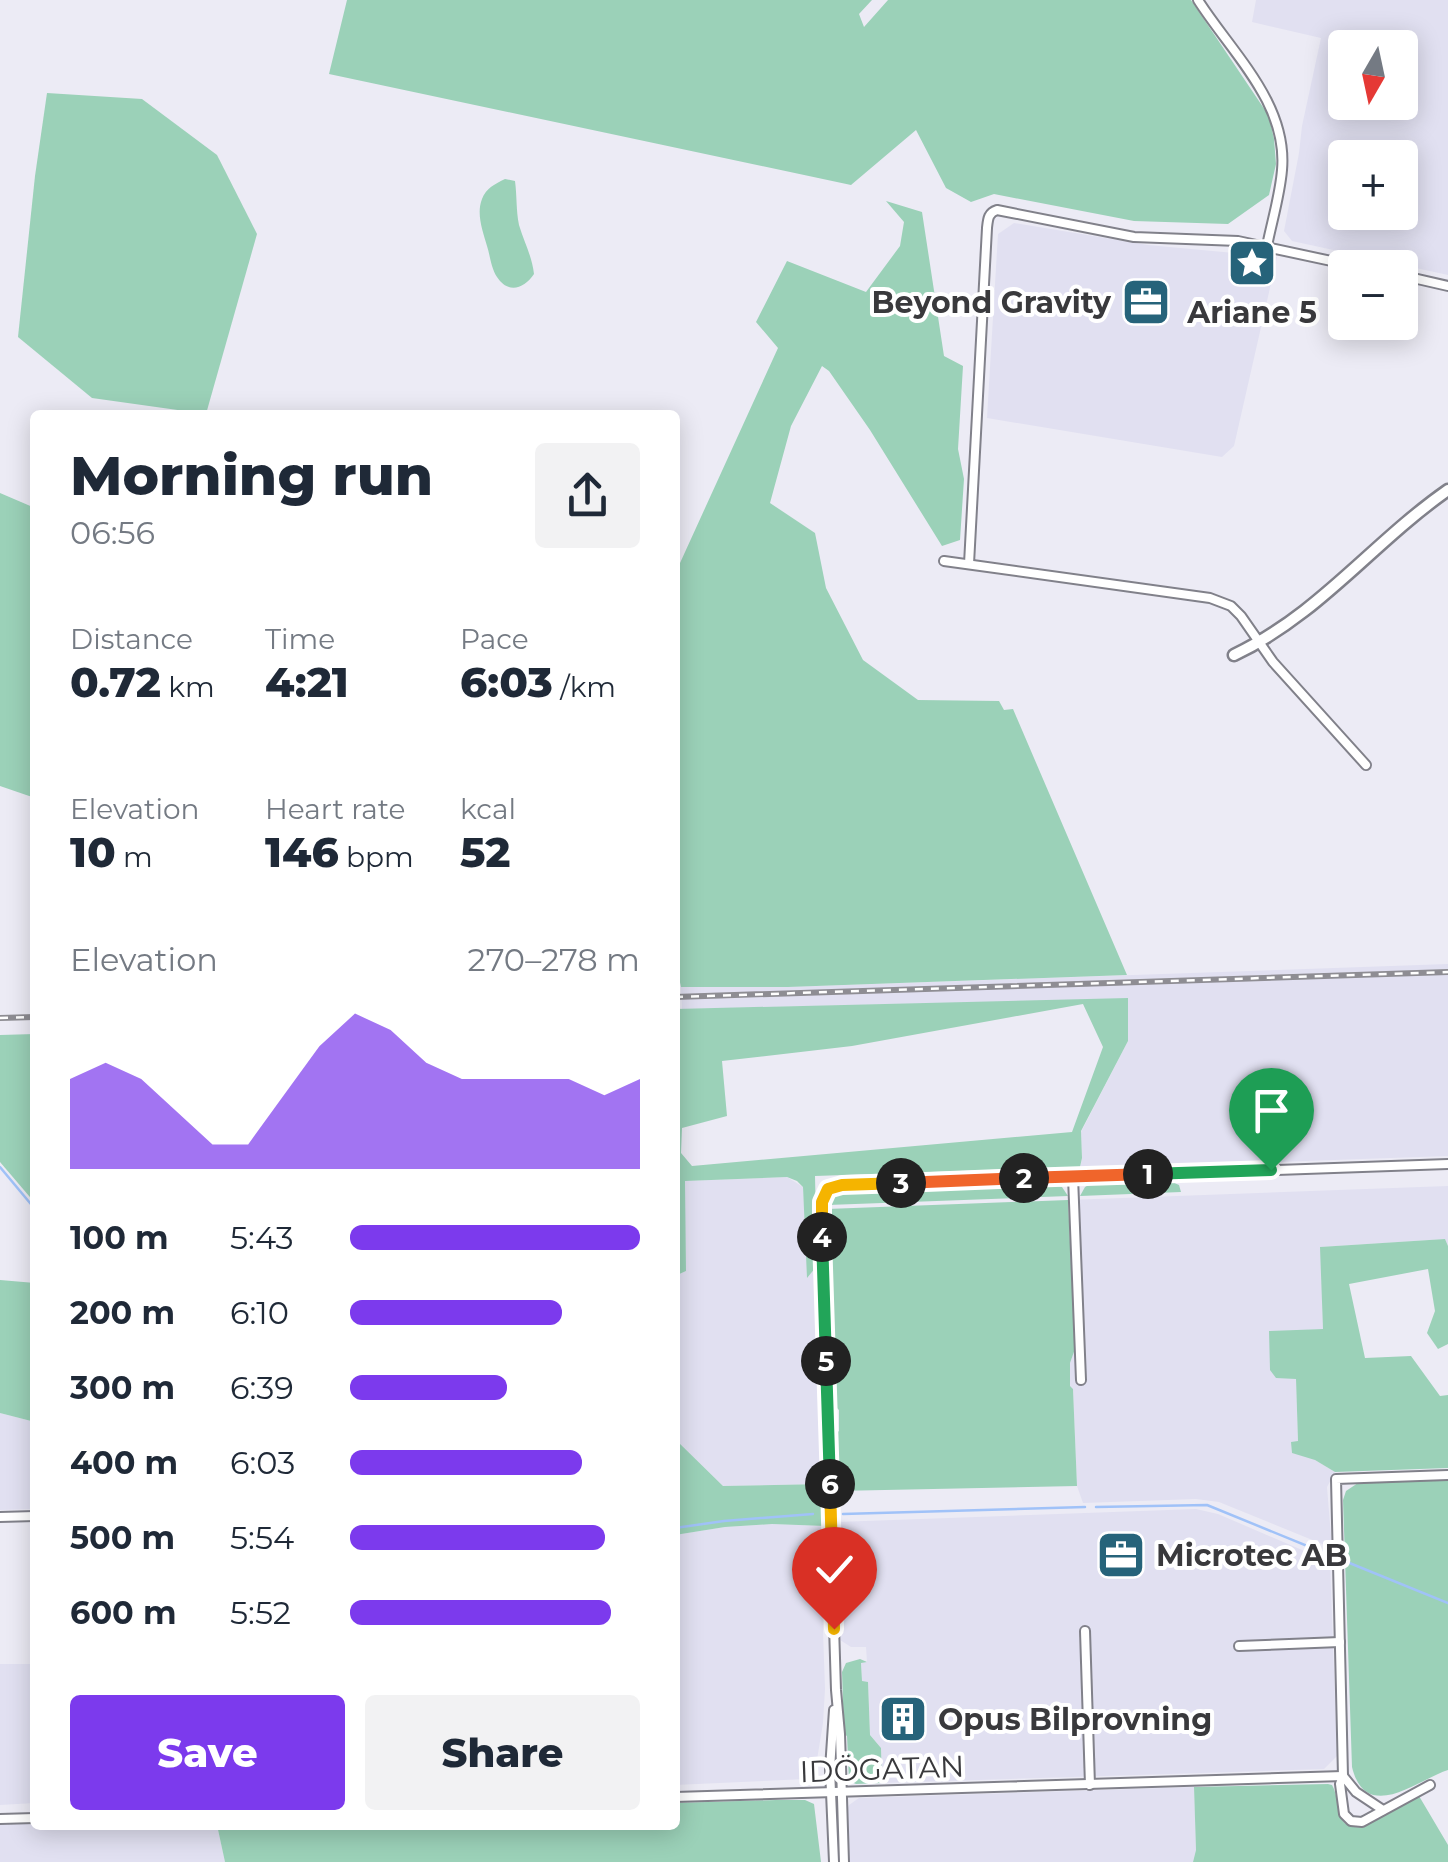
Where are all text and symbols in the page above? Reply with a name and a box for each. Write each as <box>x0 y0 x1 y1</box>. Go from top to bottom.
north arrow <box>1328 30 1418 120</box>
map controls <box>1328 30 1418 340</box>
button: + <box>1328 140 1418 230</box>
place icon: Ariane 5 <box>1226 237 1278 289</box>
button: − <box>1328 250 1418 340</box>
office icon: Beyond Gravity <box>1120 276 1172 328</box>
place label: Beyond Gravity <box>872 284 1112 321</box>
place label: Ariane 5 <box>1186 294 1317 331</box>
text: Morning run <box>70 442 433 509</box>
button: share <box>535 443 640 548</box>
text: 06:56 <box>70 513 155 552</box>
text: Distance <box>70 622 193 656</box>
text: Time <box>265 622 335 656</box>
text: Pace <box>460 622 529 656</box>
text: 0.72 <box>70 656 161 708</box>
text: 4:21 <box>265 656 349 708</box>
text: 6:03 <box>460 656 553 708</box>
text: km <box>161 670 215 704</box>
text: /km <box>553 670 616 704</box>
text: Elevation <box>70 792 199 826</box>
text: Heart rate <box>265 792 406 826</box>
text: kcal <box>460 792 516 826</box>
text: 10 <box>70 826 116 878</box>
text: 146 <box>265 826 339 878</box>
text: 52 <box>460 826 510 878</box>
text: m <box>116 840 153 874</box>
text: bpm <box>339 840 414 874</box>
text: Elevation <box>70 940 218 979</box>
text: 270–278 m <box>468 940 640 979</box>
pin <box>1229 1068 1314 1171</box>
icon: arrive <box>1244 1083 1299 1138</box>
pin: 1 <box>1123 1149 1173 1199</box>
pin: 2 <box>999 1153 1049 1203</box>
text: 1 <box>1143 1157 1153 1191</box>
pin: 3 <box>876 1158 926 1208</box>
text: 2 <box>1016 1161 1032 1195</box>
text: 3 <box>893 1166 909 1200</box>
pin: 4 <box>797 1212 847 1262</box>
text: 100 m <box>70 1218 169 1257</box>
text: 5:43 <box>230 1218 294 1257</box>
text: 4 <box>812 1220 832 1254</box>
text: 200 m <box>70 1293 175 1332</box>
text: 6:10 <box>230 1293 289 1332</box>
pin: 5 <box>801 1336 851 1386</box>
text: 5 <box>818 1344 834 1378</box>
text: 300 m <box>70 1368 175 1407</box>
text: 6:39 <box>230 1368 294 1407</box>
text: 400 m <box>70 1443 178 1482</box>
text: 6:03 <box>230 1443 295 1482</box>
pin: 6 <box>805 1459 855 1509</box>
text: 6 <box>821 1467 839 1501</box>
text: 500 m <box>70 1518 175 1557</box>
text: 5:54 <box>230 1518 294 1557</box>
pin <box>792 1527 877 1630</box>
office icon: Microtec AB <box>1095 1529 1147 1581</box>
place label: Microtec AB <box>1156 1537 1347 1574</box>
icon: check <box>807 1542 862 1597</box>
text: 600 m <box>70 1593 176 1632</box>
text: 5:52 <box>230 1593 291 1632</box>
building icon: Opus Bilprovning <box>877 1693 929 1745</box>
button: Save <box>70 1695 345 1810</box>
button: Share <box>365 1695 640 1810</box>
place label: Opus Bilprovning <box>938 1701 1212 1738</box>
street label: IDÖGATAN <box>799 1748 965 1790</box>

